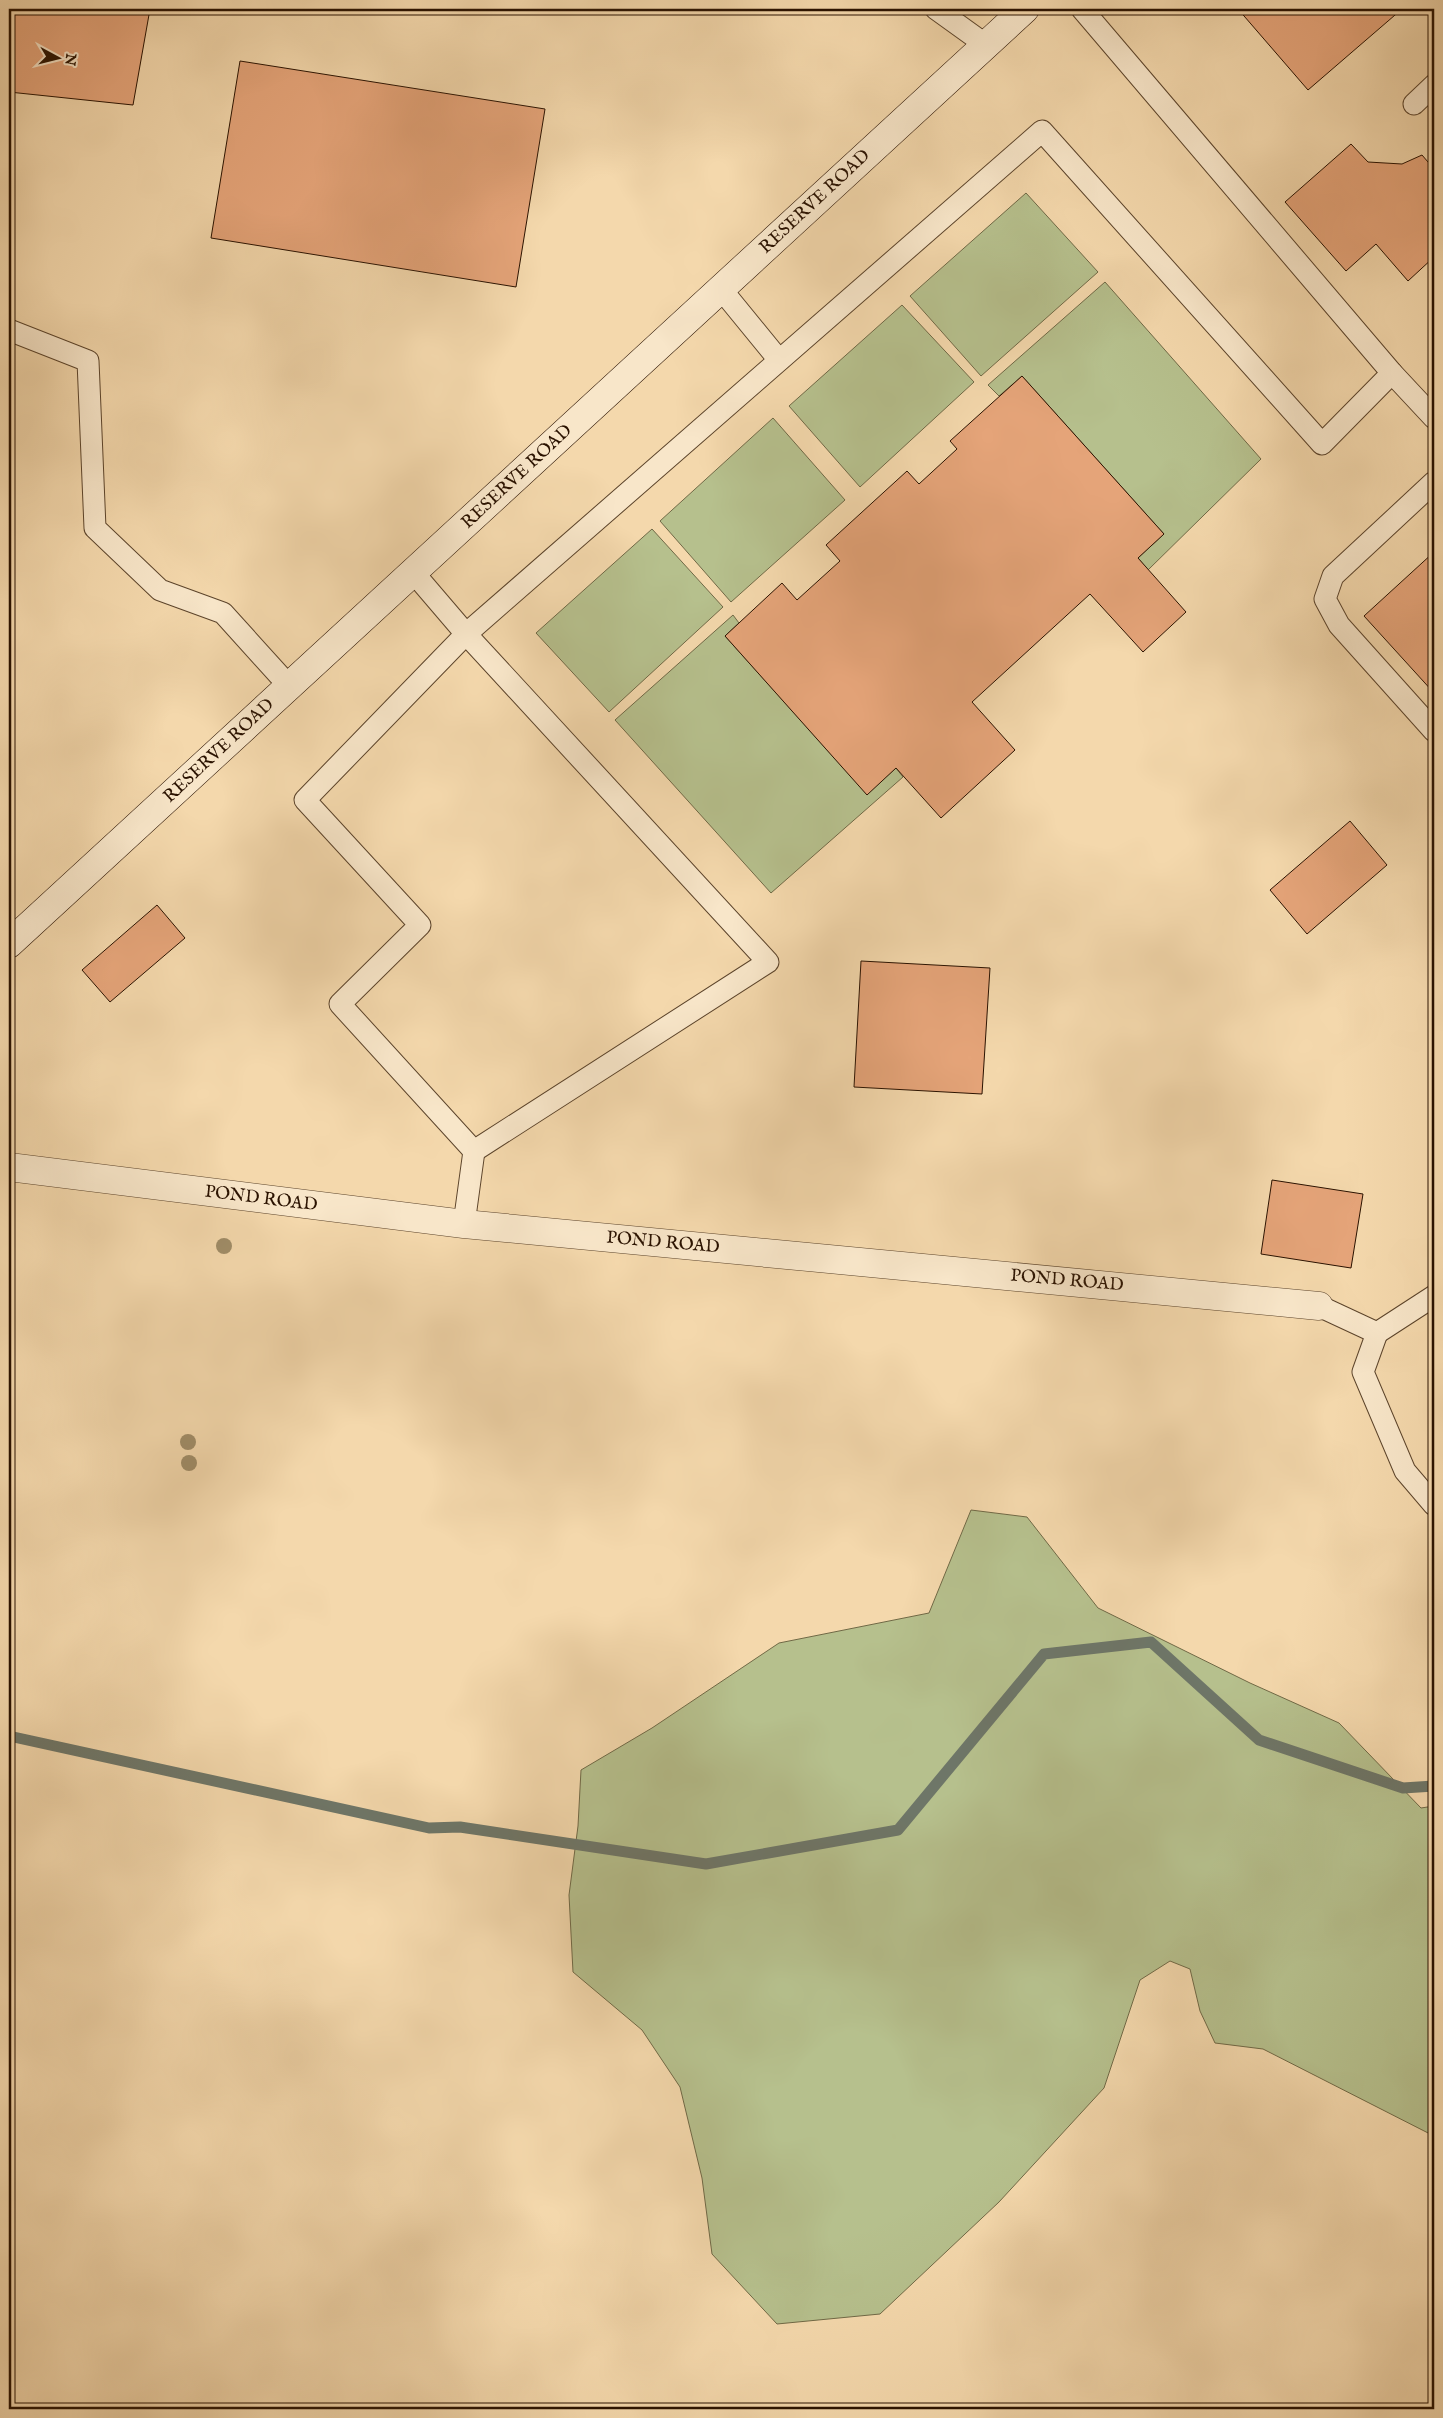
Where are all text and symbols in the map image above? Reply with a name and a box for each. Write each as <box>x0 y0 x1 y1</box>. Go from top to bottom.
north arrow <box>32 32 82 82</box>
text: N <box>60 51 80 67</box>
street label: RESERVE ROAD <box>755 145 875 259</box>
street label: RESERVE ROAD <box>457 420 577 534</box>
street label: RESERVE ROAD <box>159 694 279 808</box>
street label: POND ROAD <box>203 1181 319 1217</box>
street label: POND ROAD <box>605 1227 721 1259</box>
street label: POND ROAD <box>1009 1265 1125 1297</box>

